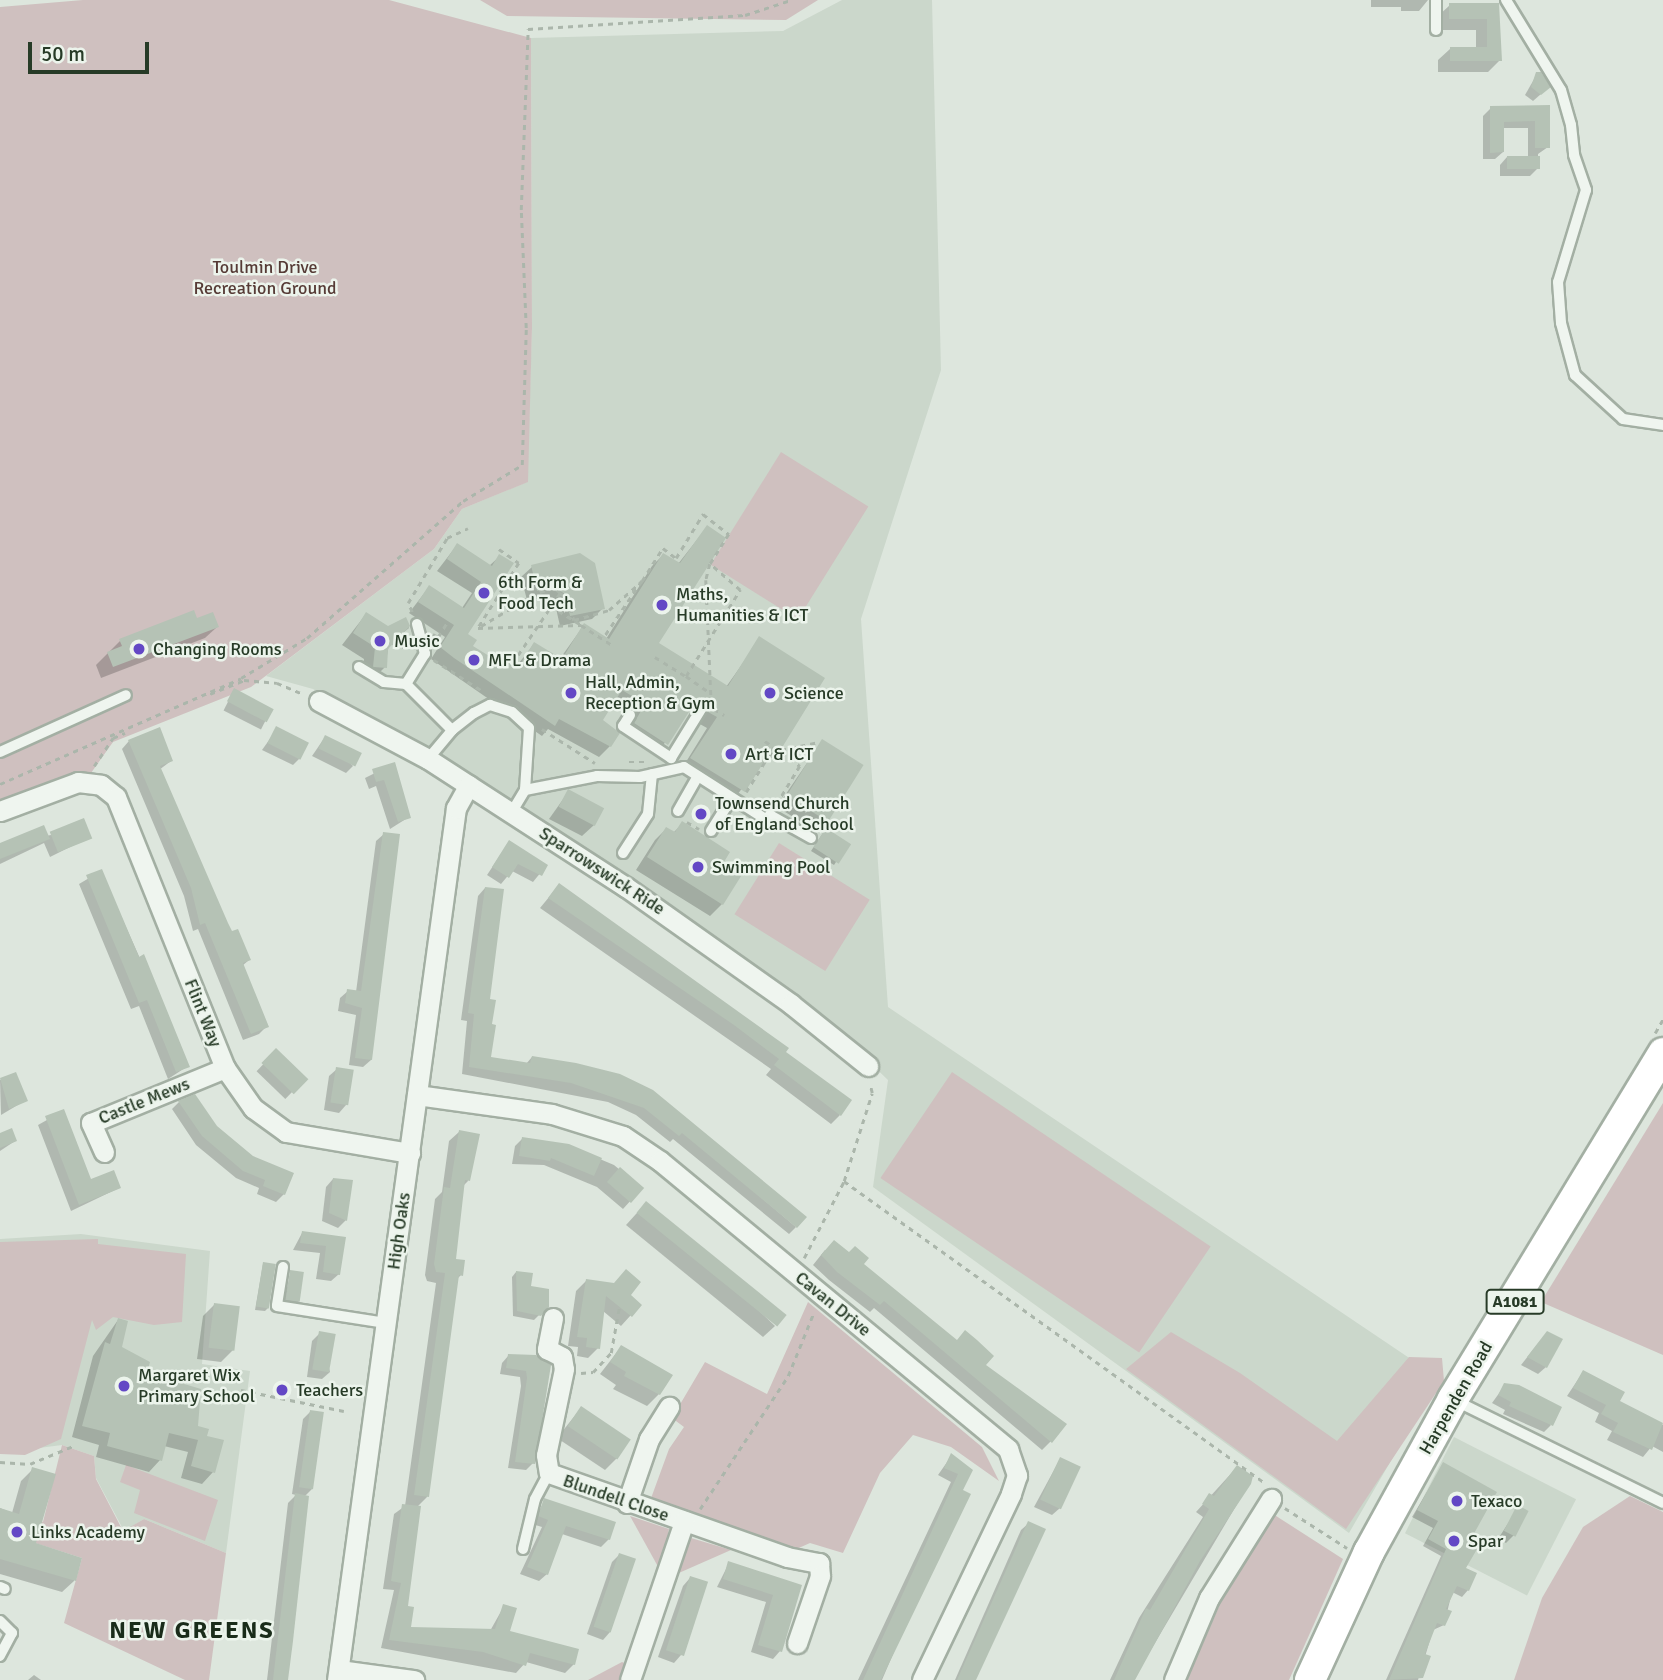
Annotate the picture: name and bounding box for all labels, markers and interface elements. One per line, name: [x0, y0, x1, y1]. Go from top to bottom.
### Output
scale bar: [32, 28, 152, 72]
text: 50 m: [41, 41, 85, 67]
park label: Toulmin Drive Recreation Ground: [193, 257, 337, 300]
place label: 6th Form & Food Tech: [498, 572, 582, 614]
place label: Maths, Humanities & ICT: [676, 584, 808, 626]
marker: 6th Form & Food Tech: [476, 585, 492, 601]
marker: Maths, Humanities & ICT: [654, 597, 670, 613]
place label: Music: [394, 630, 440, 652]
marker: Music: [372, 633, 388, 649]
place label: Changing Rooms: [153, 638, 282, 660]
marker: Changing Rooms: [131, 641, 147, 657]
place label: MFL & Drama: [488, 649, 591, 671]
marker: MFL & Drama: [466, 652, 482, 668]
place label: Hall, Admin, Reception & Gym: [585, 672, 715, 714]
place label: Science: [784, 682, 844, 704]
marker: Hall, Admin, Reception & Gym: [563, 685, 579, 701]
marker: Science: [762, 685, 778, 701]
place label: Art & ICT: [745, 743, 813, 765]
marker: Art & ICT: [723, 746, 739, 762]
place label: Townsend Church of England School: [715, 793, 854, 836]
marker: Townsend Church of England School: [693, 806, 709, 822]
street label: Sparrowswick Ride: [535, 822, 669, 920]
place label: Swimming Pool: [712, 856, 830, 878]
marker: Swimming Pool: [690, 859, 706, 875]
street label: Flint Way: [180, 976, 226, 1050]
street label: Castle Mews: [95, 1073, 193, 1129]
street label: High Oaks: [383, 1191, 415, 1271]
street label: Cavan Drive: [791, 1267, 875, 1341]
road number: A1081: [1485, 1290, 1545, 1314]
street label: Harpenden Road: [1415, 1338, 1497, 1458]
place label: Margaret Wix Primary School: [138, 1365, 255, 1408]
marker: Margaret Wix Primary School: [116, 1378, 132, 1394]
place label: Teachers: [296, 1379, 363, 1401]
marker: Teachers: [274, 1382, 290, 1398]
street label: Blundell Close: [560, 1470, 672, 1526]
place label: Texaco: [1471, 1490, 1522, 1512]
marker: Texaco: [1449, 1493, 1465, 1509]
place label: Links Academy: [31, 1521, 145, 1543]
marker: Links Academy: [9, 1524, 25, 1540]
place label: Spar: [1468, 1530, 1503, 1552]
marker: Spar: [1446, 1533, 1462, 1549]
district label: NEW GREENS: [111, 1617, 273, 1645]

